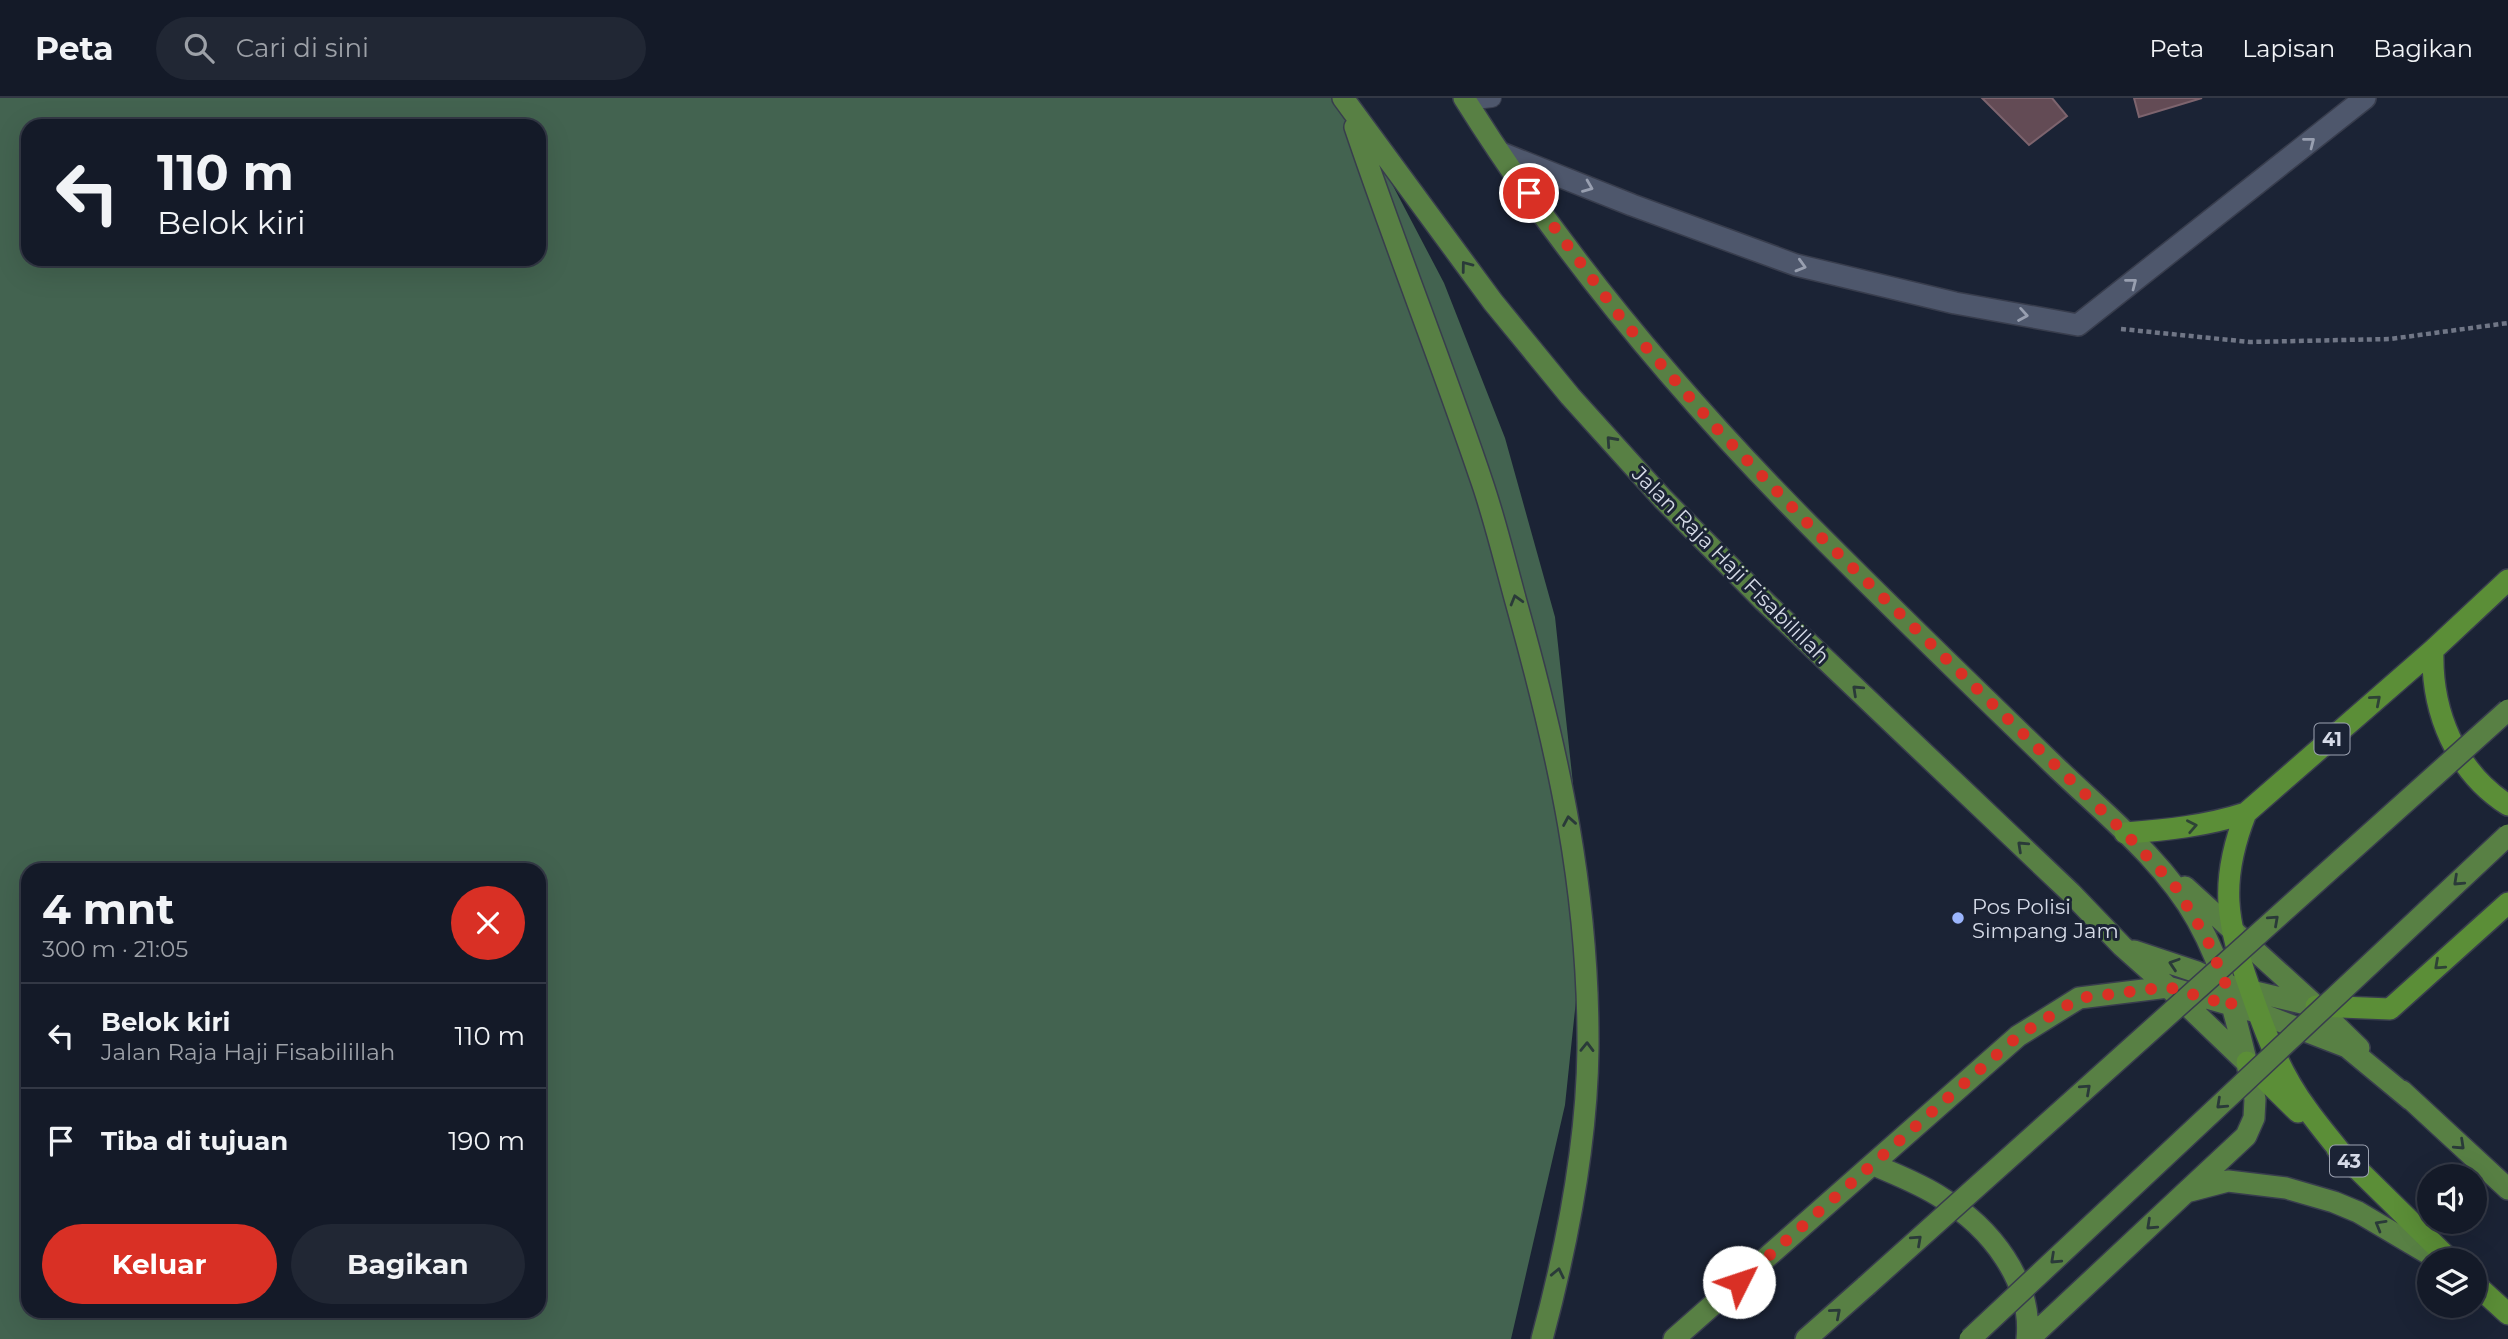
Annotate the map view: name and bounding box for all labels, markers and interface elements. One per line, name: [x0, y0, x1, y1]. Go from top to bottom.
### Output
search box: [156, 17, 646, 80]
text: Peta: [35, 28, 114, 68]
icon: search: [180, 29, 218, 67]
text: Cari di sini: [236, 32, 369, 64]
text: Peta: [2149, 34, 2204, 63]
text: Lapisan: [2242, 34, 2335, 63]
text: Bagikan: [2373, 34, 2473, 63]
one-way arrow: [2302, 137, 2315, 150]
text: 110 m: [157, 143, 294, 202]
icon: left: [42, 147, 133, 238]
pin: [1499, 163, 1559, 223]
icon: arrive: [1510, 174, 1548, 212]
one-way arrow: [1581, 179, 1593, 193]
text: Belok kiri: [157, 203, 306, 242]
one-way arrow: [1795, 258, 1807, 273]
one-way arrow: [1462, 261, 1475, 274]
one-way arrow: [2124, 278, 2136, 291]
one-way arrow: [2017, 307, 2029, 322]
one-way arrow: [1606, 436, 1619, 449]
street label: Jalan Raja Haji Fisabilillah: [1626, 460, 1835, 669]
one-way arrow: [1509, 594, 1524, 606]
one-way arrow: [1852, 685, 1865, 698]
one-way arrow: [2368, 696, 2381, 708]
road number: 41: [2314, 724, 2350, 754]
one-way arrow: [1563, 815, 1578, 827]
one-way arrow: [2186, 820, 2198, 835]
one-way arrow: [2017, 842, 2030, 855]
one-way arrow: [2453, 873, 2466, 886]
text: 4 mnt: [42, 883, 174, 935]
button: close: [451, 886, 525, 960]
place label: Pos Polisi Simpang Jam: [1972, 894, 2119, 943]
marker: Pos Polisi Simpang Jam: [1950, 910, 1966, 926]
one-way arrow: [2266, 916, 2279, 928]
text: 300 m · 21:05: [42, 935, 188, 963]
one-way arrow: [2434, 957, 2447, 969]
one-way arrow: [2169, 958, 2181, 973]
text: Belok kiri: [101, 1006, 230, 1038]
icon: left: [42, 1017, 80, 1055]
text: 110 m: [455, 1020, 525, 1052]
text: Jalan Raja Haji Fisabilillah: [101, 1038, 395, 1066]
one-way arrow: [1579, 1042, 1595, 1052]
one-way arrow: [2078, 1084, 2091, 1097]
one-way arrow: [2216, 1095, 2229, 1108]
icon: arrive: [42, 1122, 80, 1160]
text: Tiba di tujuan: [101, 1125, 288, 1157]
text: 190 m: [448, 1125, 525, 1157]
one-way arrow: [2452, 1136, 2465, 1149]
road number: 43: [2330, 1146, 2368, 1176]
map controls: [2417, 1164, 2487, 1318]
button: sound: [2417, 1164, 2487, 1234]
one-way arrow: [2146, 1216, 2159, 1229]
one-way arrow: [2375, 1221, 2388, 1234]
button: Keluar: [42, 1224, 277, 1304]
button: Bagikan: [291, 1224, 525, 1304]
one-way arrow: [1909, 1236, 1922, 1249]
position arrow: [1702, 1245, 1776, 1319]
button: layers: [2417, 1248, 2487, 1318]
one-way arrow: [2050, 1251, 2063, 1264]
one-way arrow: [1550, 1267, 1564, 1279]
one-way arrow: [1828, 1308, 1841, 1321]

